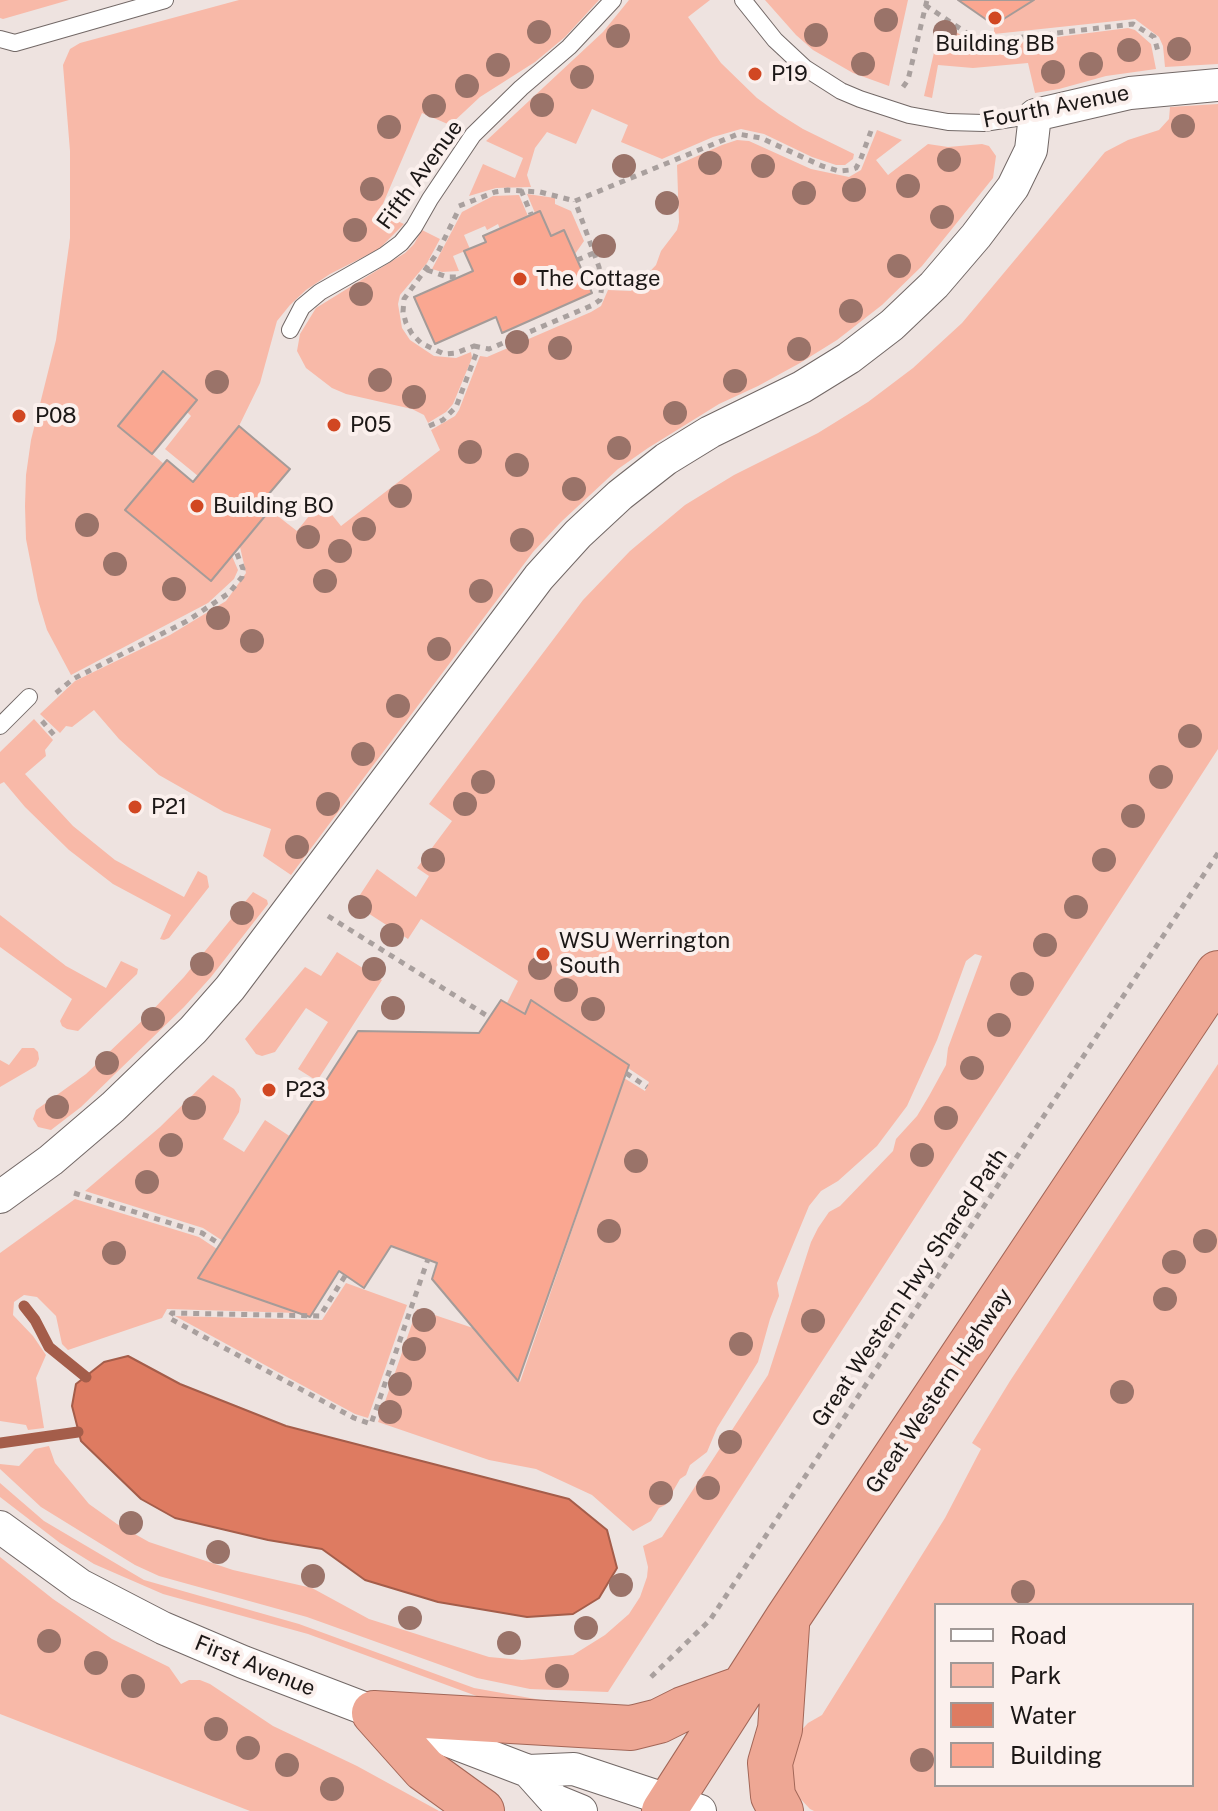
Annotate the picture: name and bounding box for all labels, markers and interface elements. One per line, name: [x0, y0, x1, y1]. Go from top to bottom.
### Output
marker: Building BB: [986, 9, 1004, 27]
place label: Building BB: [935, 31, 1055, 57]
place label: P19: [771, 61, 808, 87]
marker: P19: [746, 65, 764, 83]
street label: Fourth Avenue: [981, 80, 1131, 134]
street label: Fifth Avenue: [372, 115, 468, 235]
place label: The Cottage: [536, 266, 661, 292]
marker: The Cottage: [511, 270, 529, 288]
place label: P08: [35, 403, 77, 429]
marker: P08: [10, 407, 28, 425]
place label: P05: [350, 412, 392, 438]
marker: P05: [325, 416, 343, 434]
place label: Building BO: [213, 493, 334, 519]
marker: Building BO: [188, 497, 206, 515]
place label: P21: [151, 794, 187, 820]
marker: P21: [126, 798, 144, 816]
place label: WSU Werrington South: [559, 928, 730, 980]
marker: WSU Werrington South: [534, 945, 552, 963]
place label: P23: [285, 1077, 326, 1103]
marker: P23: [260, 1081, 278, 1099]
street label: Great Western Hwy Shared Path: [807, 1144, 1013, 1432]
street label: Great Western Highway: [860, 1283, 1018, 1499]
legend: [934, 1603, 1194, 1787]
text: Road: [1010, 1621, 1067, 1649]
street label: First Avenue: [191, 1630, 319, 1702]
text: Park: [1010, 1661, 1061, 1689]
text: Water: [1010, 1701, 1077, 1729]
text: Building: [1010, 1741, 1102, 1769]

